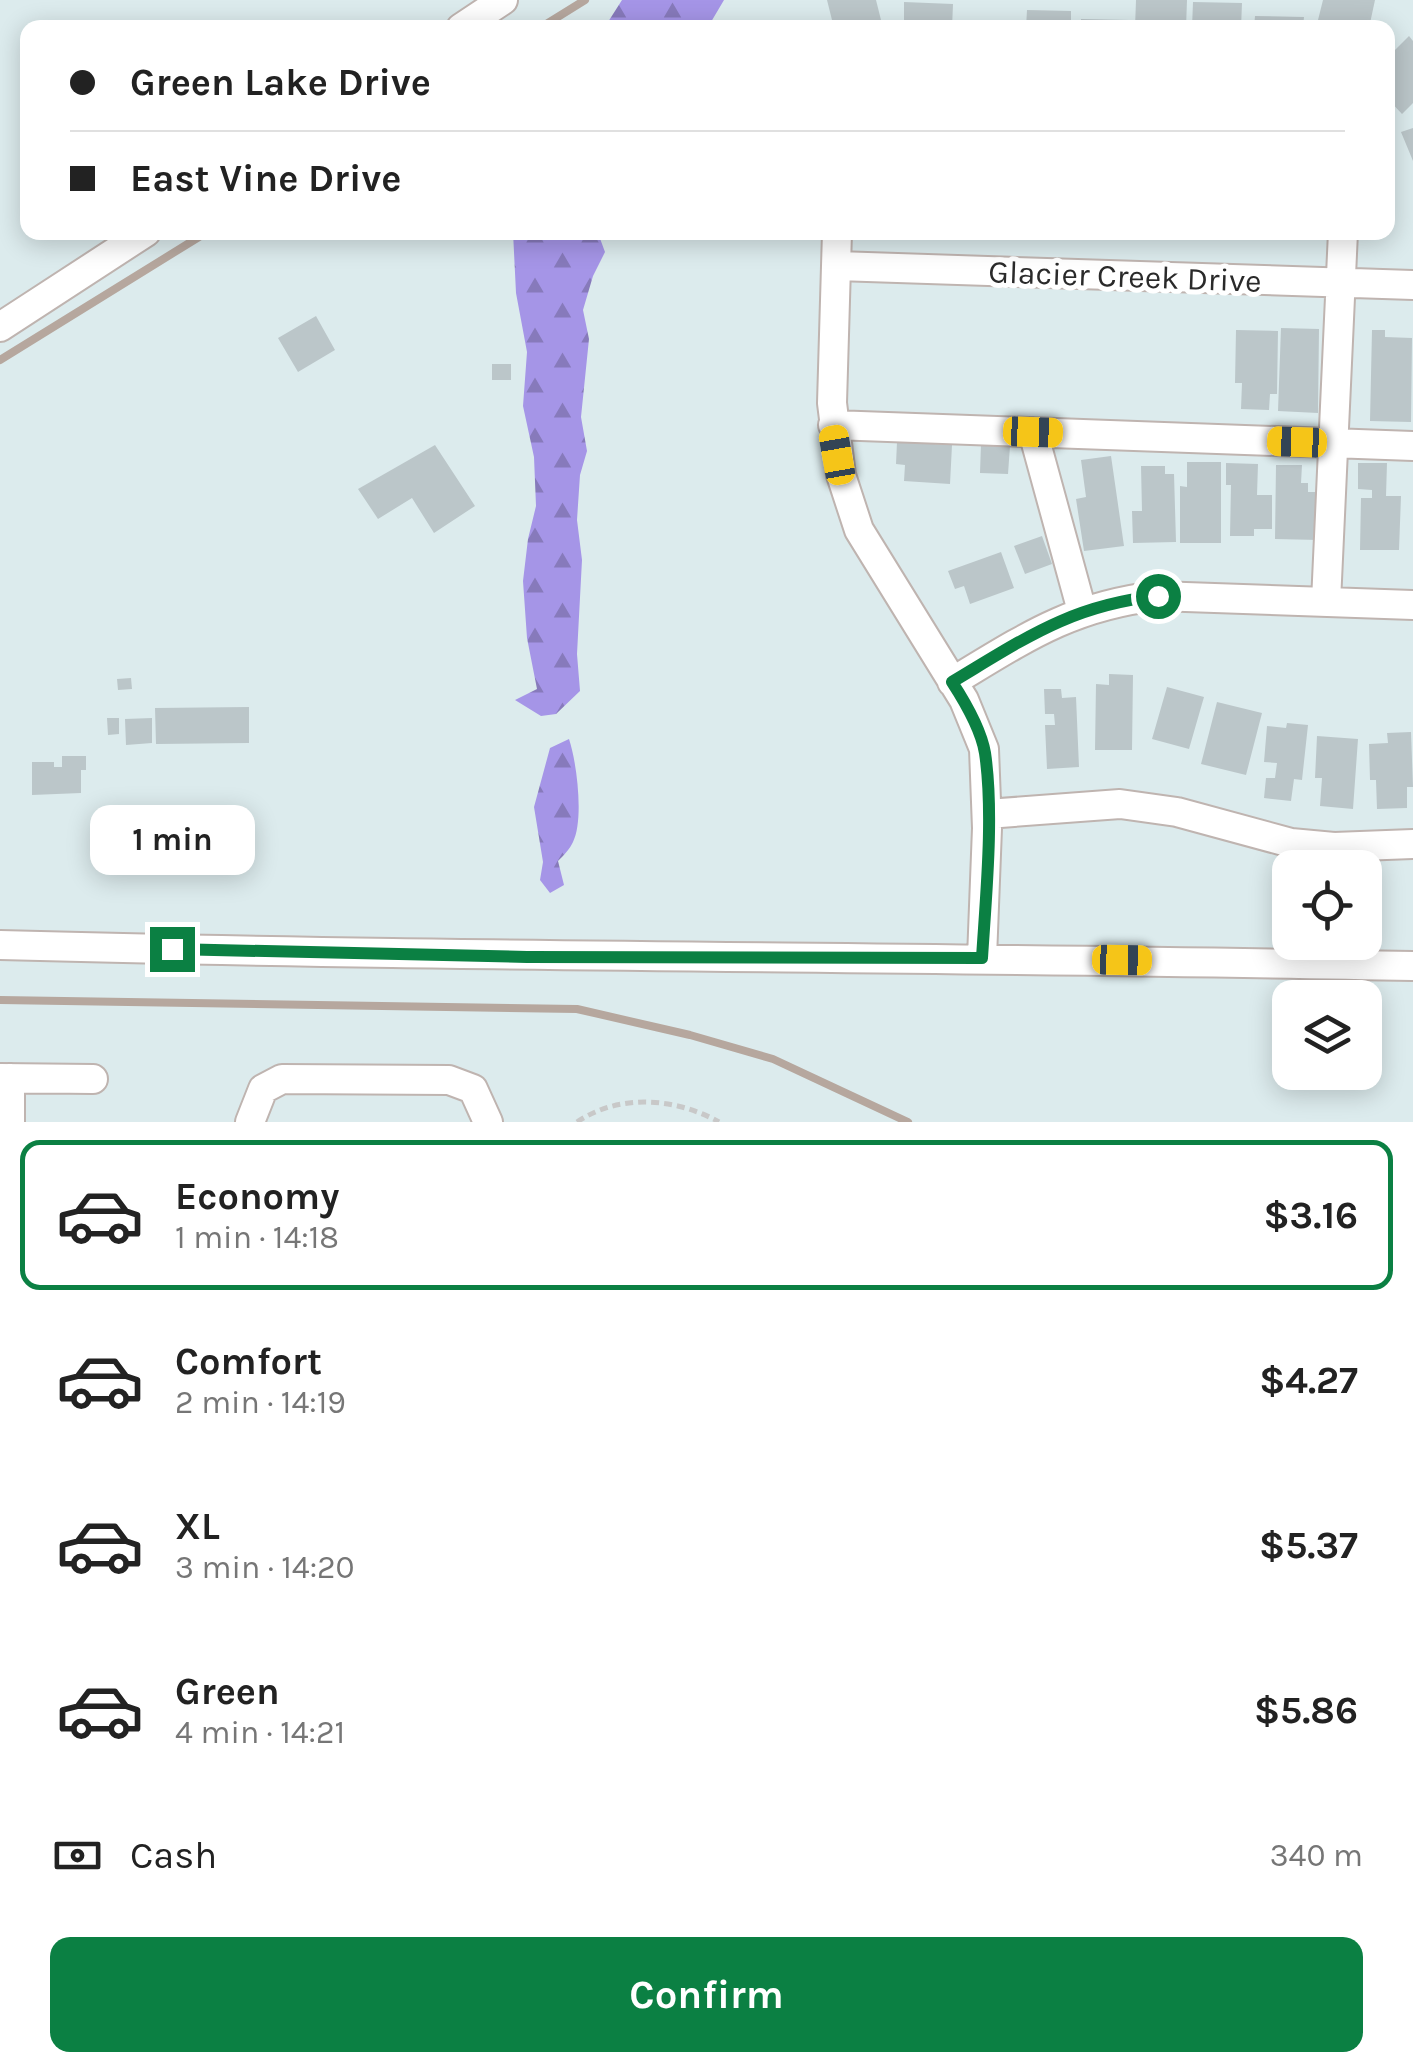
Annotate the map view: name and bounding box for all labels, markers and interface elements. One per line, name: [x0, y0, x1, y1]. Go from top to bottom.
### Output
text: Green Lake Drive: [130, 60, 431, 105]
text: East Vine Drive: [130, 156, 401, 201]
street label: Glacier Creek Drive: [988, 253, 1262, 300]
car: [1002, 416, 1064, 448]
car: [817, 423, 857, 487]
car: [1266, 426, 1328, 458]
route start: [1136, 574, 1181, 619]
callout: 1 min: [90, 804, 254, 874]
text: 1 min: [132, 821, 213, 858]
map controls: [1272, 850, 1382, 1090]
button: locate: [1272, 850, 1382, 960]
route end: [150, 927, 195, 972]
car: [1092, 944, 1152, 976]
button: layers: [1272, 980, 1382, 1090]
icon: car: [55, 1170, 145, 1260]
text: Economy: [175, 1174, 339, 1219]
text: $3.16: [1263, 1193, 1358, 1238]
text: 1 min · 14:18: [175, 1219, 339, 1256]
icon: car: [55, 1335, 145, 1425]
text: Comfort: [175, 1339, 322, 1384]
text: $4.27: [1259, 1358, 1358, 1403]
text: 2 min · 14:19: [175, 1384, 346, 1421]
icon: car: [55, 1500, 145, 1590]
text: XL: [175, 1504, 220, 1549]
text: $5.37: [1259, 1523, 1358, 1568]
text: 3 min · 14:20: [175, 1549, 355, 1586]
icon: car: [55, 1665, 145, 1755]
text: Green: [175, 1669, 280, 1714]
text: $5.86: [1254, 1688, 1358, 1733]
text: 4 min · 14:21: [175, 1714, 345, 1751]
icon: cash: [50, 1828, 105, 1883]
text: Cash: [130, 1833, 217, 1878]
text: 340 m: [1270, 1837, 1363, 1874]
button: Confirm: [50, 1937, 1363, 2052]

